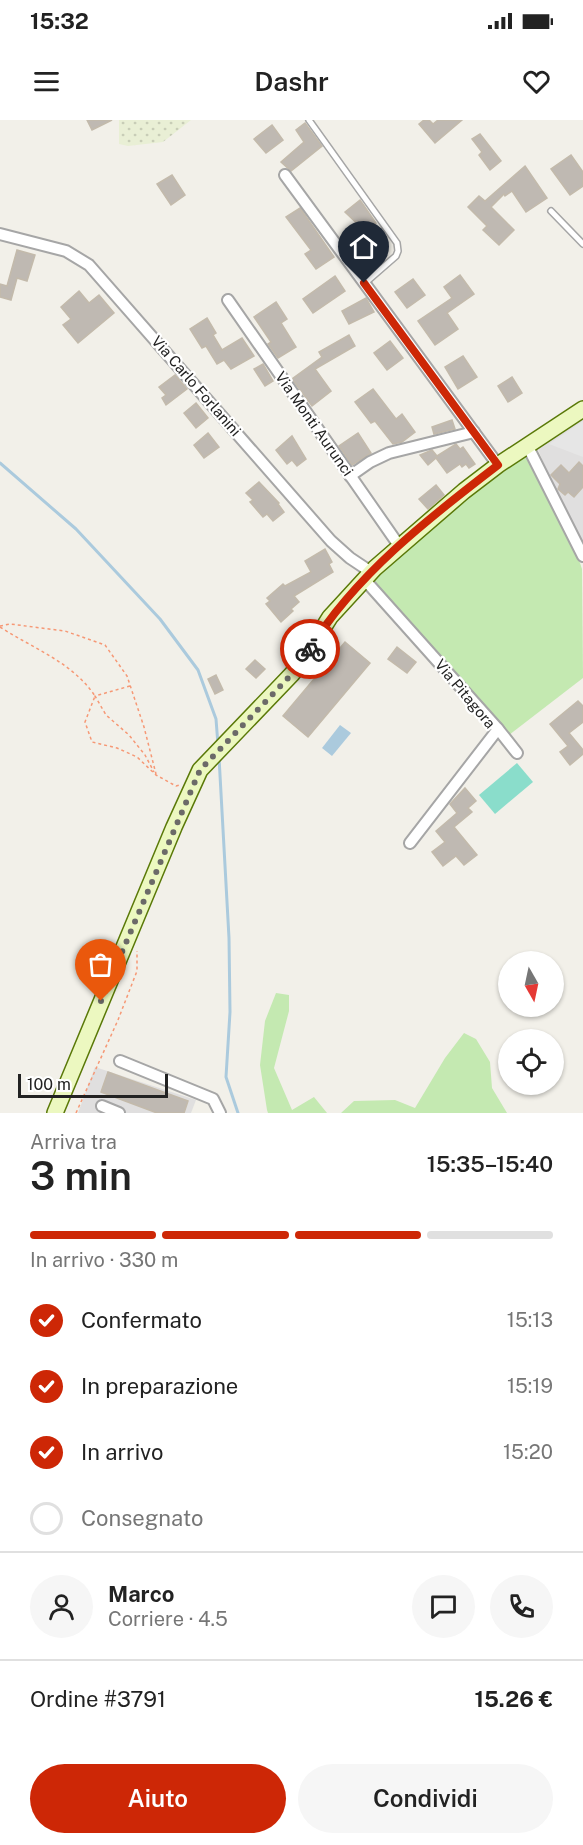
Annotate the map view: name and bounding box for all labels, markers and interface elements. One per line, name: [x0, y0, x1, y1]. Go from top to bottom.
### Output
text: 15:32: [30, 8, 89, 34]
icon: menu: [30, 65, 63, 98]
text: Dashr: [254, 65, 329, 97]
icon: heart: [520, 65, 553, 98]
pin: [338, 221, 389, 283]
icon: home: [347, 230, 380, 263]
street label: Via Carlo Forlanini: [148, 332, 244, 439]
street label: Via Monti Aurunci: [272, 368, 357, 479]
courier: [280, 619, 340, 679]
icon: bike: [294, 633, 327, 666]
street label: Via Pitagora: [432, 656, 499, 732]
pin: [75, 939, 126, 1001]
icon: bag: [84, 948, 117, 981]
north arrow: [498, 951, 564, 1017]
map controls: [498, 951, 564, 1095]
button: locate: [498, 1029, 564, 1095]
scale bar: [18, 1071, 168, 1098]
text: 100 m: [27, 1075, 71, 1094]
text: Arriva tra: [30, 1130, 117, 1154]
text: 15:35–15:40: [427, 1151, 553, 1177]
text: 3 min: [30, 1153, 132, 1199]
text: In arrivo · 330 m: [30, 1248, 178, 1272]
icon: check: [30, 1304, 63, 1337]
text: Confermato: [81, 1307, 202, 1333]
text: 15:13: [507, 1308, 553, 1332]
icon: check: [30, 1370, 63, 1403]
text: In preparazione: [81, 1373, 238, 1399]
text: 15:19: [507, 1374, 553, 1398]
icon: check: [30, 1436, 63, 1469]
text: In arrivo: [81, 1439, 163, 1465]
text: 15:20: [503, 1440, 553, 1464]
text: Consegnato: [81, 1505, 203, 1531]
button: person: [30, 1575, 93, 1638]
button: chat: [412, 1575, 475, 1638]
button: phone: [490, 1575, 553, 1638]
text: Marco: [108, 1581, 174, 1607]
text: Corriere · 4.5: [108, 1607, 228, 1631]
text: Ordine #3791: [30, 1686, 166, 1712]
text: 15.26 €: [475, 1686, 553, 1712]
button: Aiuto: [30, 1764, 286, 1833]
button: Condividi: [298, 1764, 553, 1833]

